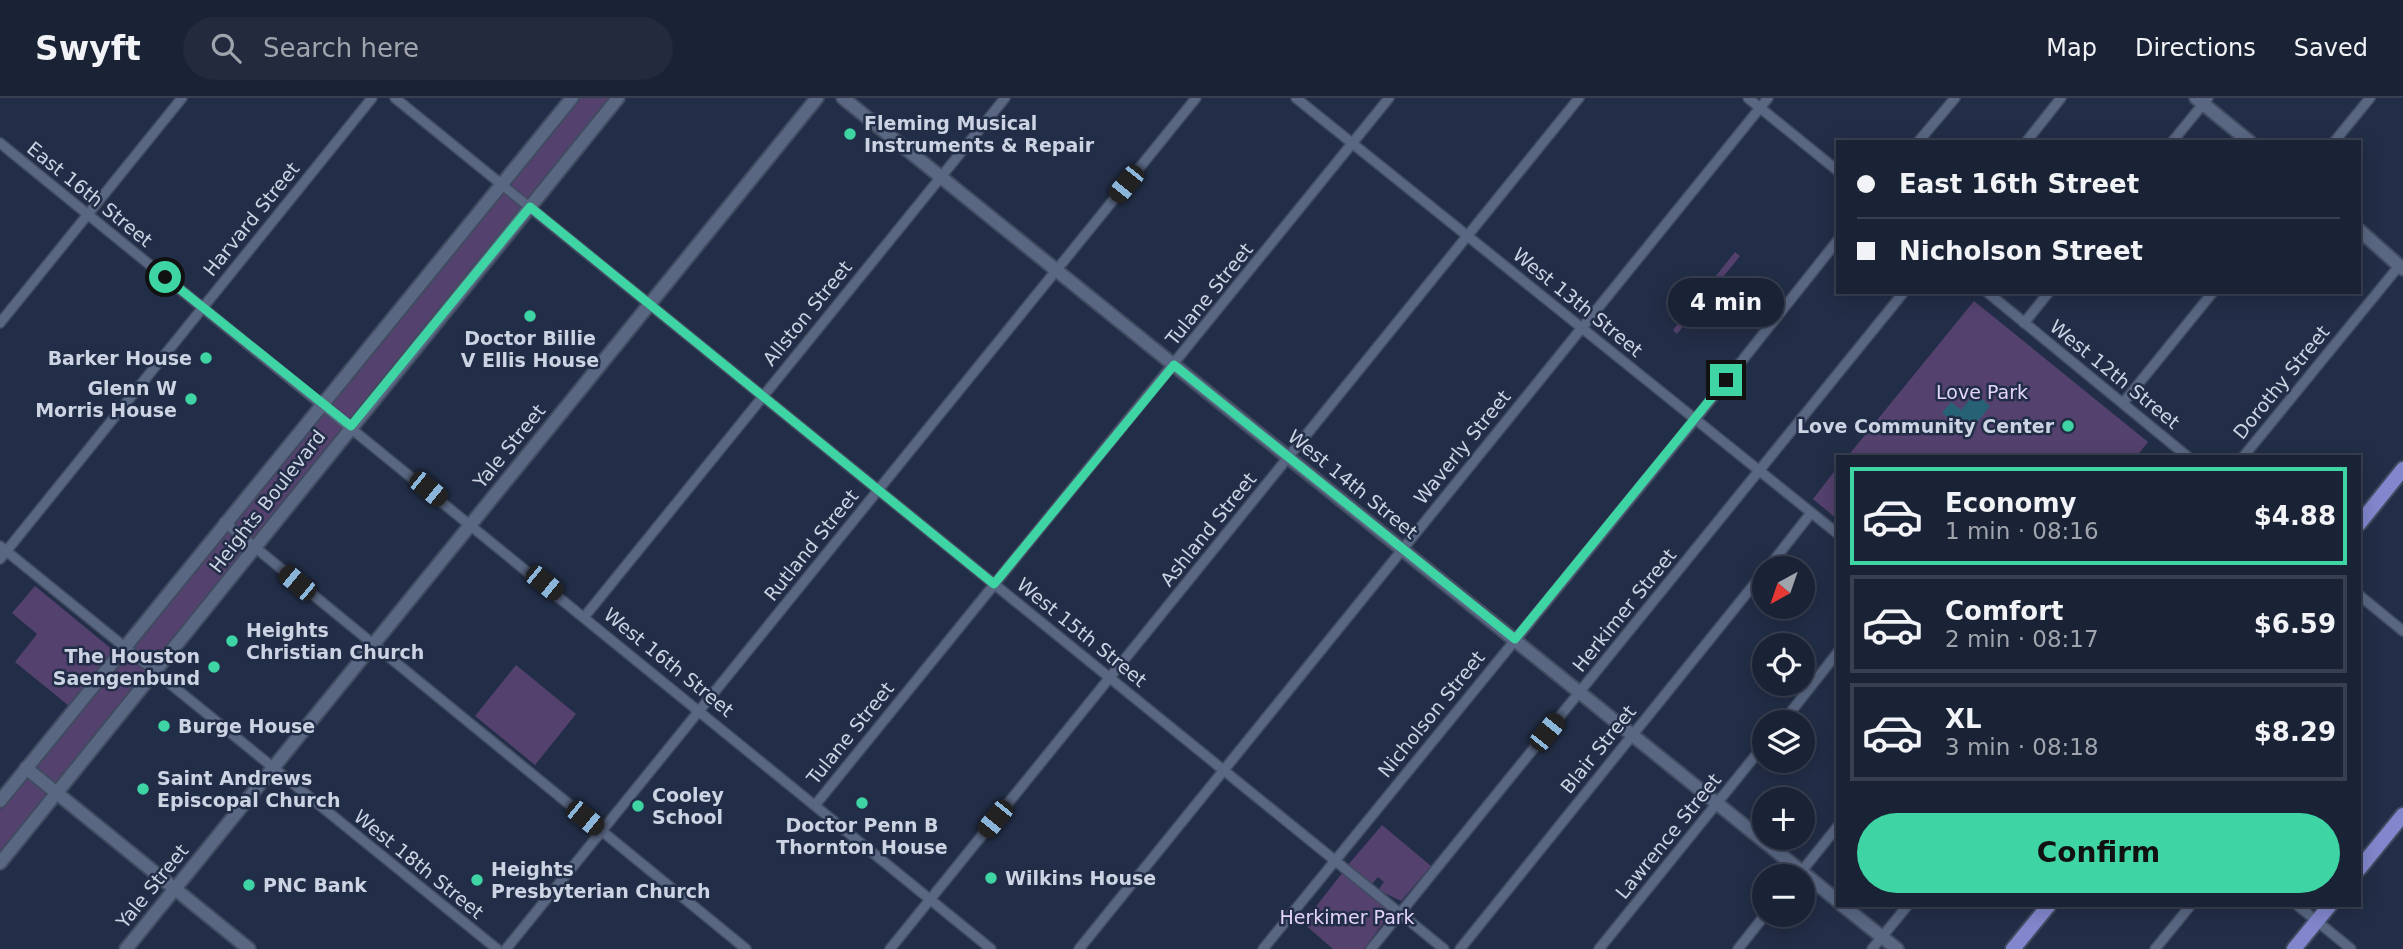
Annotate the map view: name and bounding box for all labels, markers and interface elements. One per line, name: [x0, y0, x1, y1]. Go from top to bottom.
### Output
search box: [183, 17, 673, 80]
text: Swyft: [35, 29, 141, 68]
icon: search: [207, 29, 245, 67]
text: Search here: [263, 33, 419, 63]
text: Map: [2046, 34, 2097, 62]
text: Directions: [2135, 34, 2256, 62]
text: Saved: [2294, 34, 2368, 62]
place label: Fleming Musical Instruments & Repair: [864, 112, 1095, 156]
marker: Fleming Musical Instruments & Repair: [842, 126, 858, 142]
street label: East 16th Street: [23, 137, 157, 251]
street label: Harvard Street: [198, 158, 304, 280]
car: [1105, 161, 1148, 207]
text: East 16th Street: [1899, 169, 2139, 199]
text: Nicholson Street: [1899, 236, 2143, 266]
street label: Tulane Street: [1160, 238, 1257, 350]
street label: West 13th Street: [1509, 243, 1647, 361]
street label: Allston Street: [758, 256, 856, 370]
route start: [149, 261, 181, 293]
callout: 4 min: [1668, 278, 1784, 328]
text: 4 min: [1690, 289, 1762, 315]
marker: Doctor Billie V Ellis House: [522, 308, 538, 324]
street label: West 12th Street: [2046, 315, 2184, 433]
street label: Dorothy Street: [2228, 321, 2334, 443]
place label: Doctor Billie V Ellis House: [461, 327, 599, 371]
place label: Barker House: [48, 347, 192, 369]
marker: Barker House: [198, 350, 214, 366]
route end: [1710, 364, 1742, 396]
place label: Glenn W Morris House: [35, 377, 177, 421]
park label: Love Park: [1936, 381, 2028, 403]
street label: Waverly Street: [1409, 386, 1515, 508]
marker: Glenn W Morris House: [183, 391, 199, 407]
street label: Yale Street: [468, 400, 549, 493]
place label: Love Community Center: [1797, 415, 2055, 437]
marker: Love Community Center: [2060, 418, 2076, 434]
street label: Heights Boulevard: [205, 425, 329, 577]
street label: West 14th Street: [1284, 425, 1422, 543]
car: [406, 468, 451, 510]
street label: Ashland Street: [1155, 468, 1261, 590]
street label: Rutland Street: [759, 485, 863, 605]
icon: car: [1861, 485, 1924, 548]
text: Economy: [1945, 488, 2076, 518]
text: $4.88: [2254, 501, 2336, 531]
text: 1 min · 08:16: [1945, 518, 2099, 544]
street label: Herkimer Street: [1568, 544, 1680, 676]
north arrow: [1752, 556, 1815, 620]
map controls: [1752, 556, 1815, 927]
car: [275, 561, 320, 605]
car: [522, 562, 567, 604]
street label: West 15th Street: [1013, 573, 1151, 691]
icon: car: [1861, 593, 1924, 656]
text: Comfort: [1945, 596, 2063, 626]
street label: West 16th Street: [600, 603, 738, 721]
text: $6.59: [2254, 609, 2336, 639]
place label: Heights Christian Church: [246, 619, 424, 663]
text: 2 min · 08:17: [1945, 626, 2099, 652]
marker: Heights Christian Church: [224, 633, 240, 649]
button: locate: [1752, 633, 1815, 696]
place label: The Houston Saengenbund: [53, 645, 200, 689]
street label: Nicholson Street: [1373, 646, 1489, 782]
marker: The Houston Saengenbund: [206, 659, 222, 675]
street label: Tulane Street: [801, 677, 898, 789]
street label: Blair Street: [1556, 701, 1640, 797]
icon: car: [1861, 701, 1924, 764]
text: XL: [1945, 704, 1982, 734]
car: [1526, 709, 1569, 755]
button: layers: [1752, 710, 1815, 773]
place label: Burge House: [178, 715, 315, 737]
text: $8.29: [2254, 717, 2336, 747]
marker: Burge House: [156, 718, 172, 734]
text: 3 min · 08:18: [1945, 734, 2099, 760]
place label: Saint Andrews Episcopal Church: [157, 767, 340, 811]
street label: Lawrence Street: [1611, 769, 1725, 903]
marker: Saint Andrews Episcopal Church: [135, 781, 151, 797]
place label: Cooley School: [652, 784, 724, 828]
button: +: [1752, 787, 1815, 850]
marker: Doctor Penn B Thornton House: [854, 795, 870, 811]
car: [974, 796, 1017, 842]
car: [563, 797, 608, 839]
marker: Cooley School: [630, 798, 646, 814]
street label: West 18th Street: [350, 805, 488, 923]
button: Confirm: [1857, 813, 2340, 893]
place label: Doctor Penn B Thornton House: [776, 814, 948, 858]
street label: Yale Street: [111, 840, 192, 933]
place label: Heights Presbyterian Church: [491, 858, 710, 902]
button: −: [1752, 864, 1815, 927]
place label: Wilkins House: [1005, 867, 1156, 889]
marker: Wilkins House: [983, 870, 999, 886]
marker: Heights Presbyterian Church: [469, 872, 485, 888]
place label: PNC Bank: [263, 874, 367, 896]
marker: PNC Bank: [241, 877, 257, 893]
park label: Herkimer Park: [1279, 906, 1415, 928]

